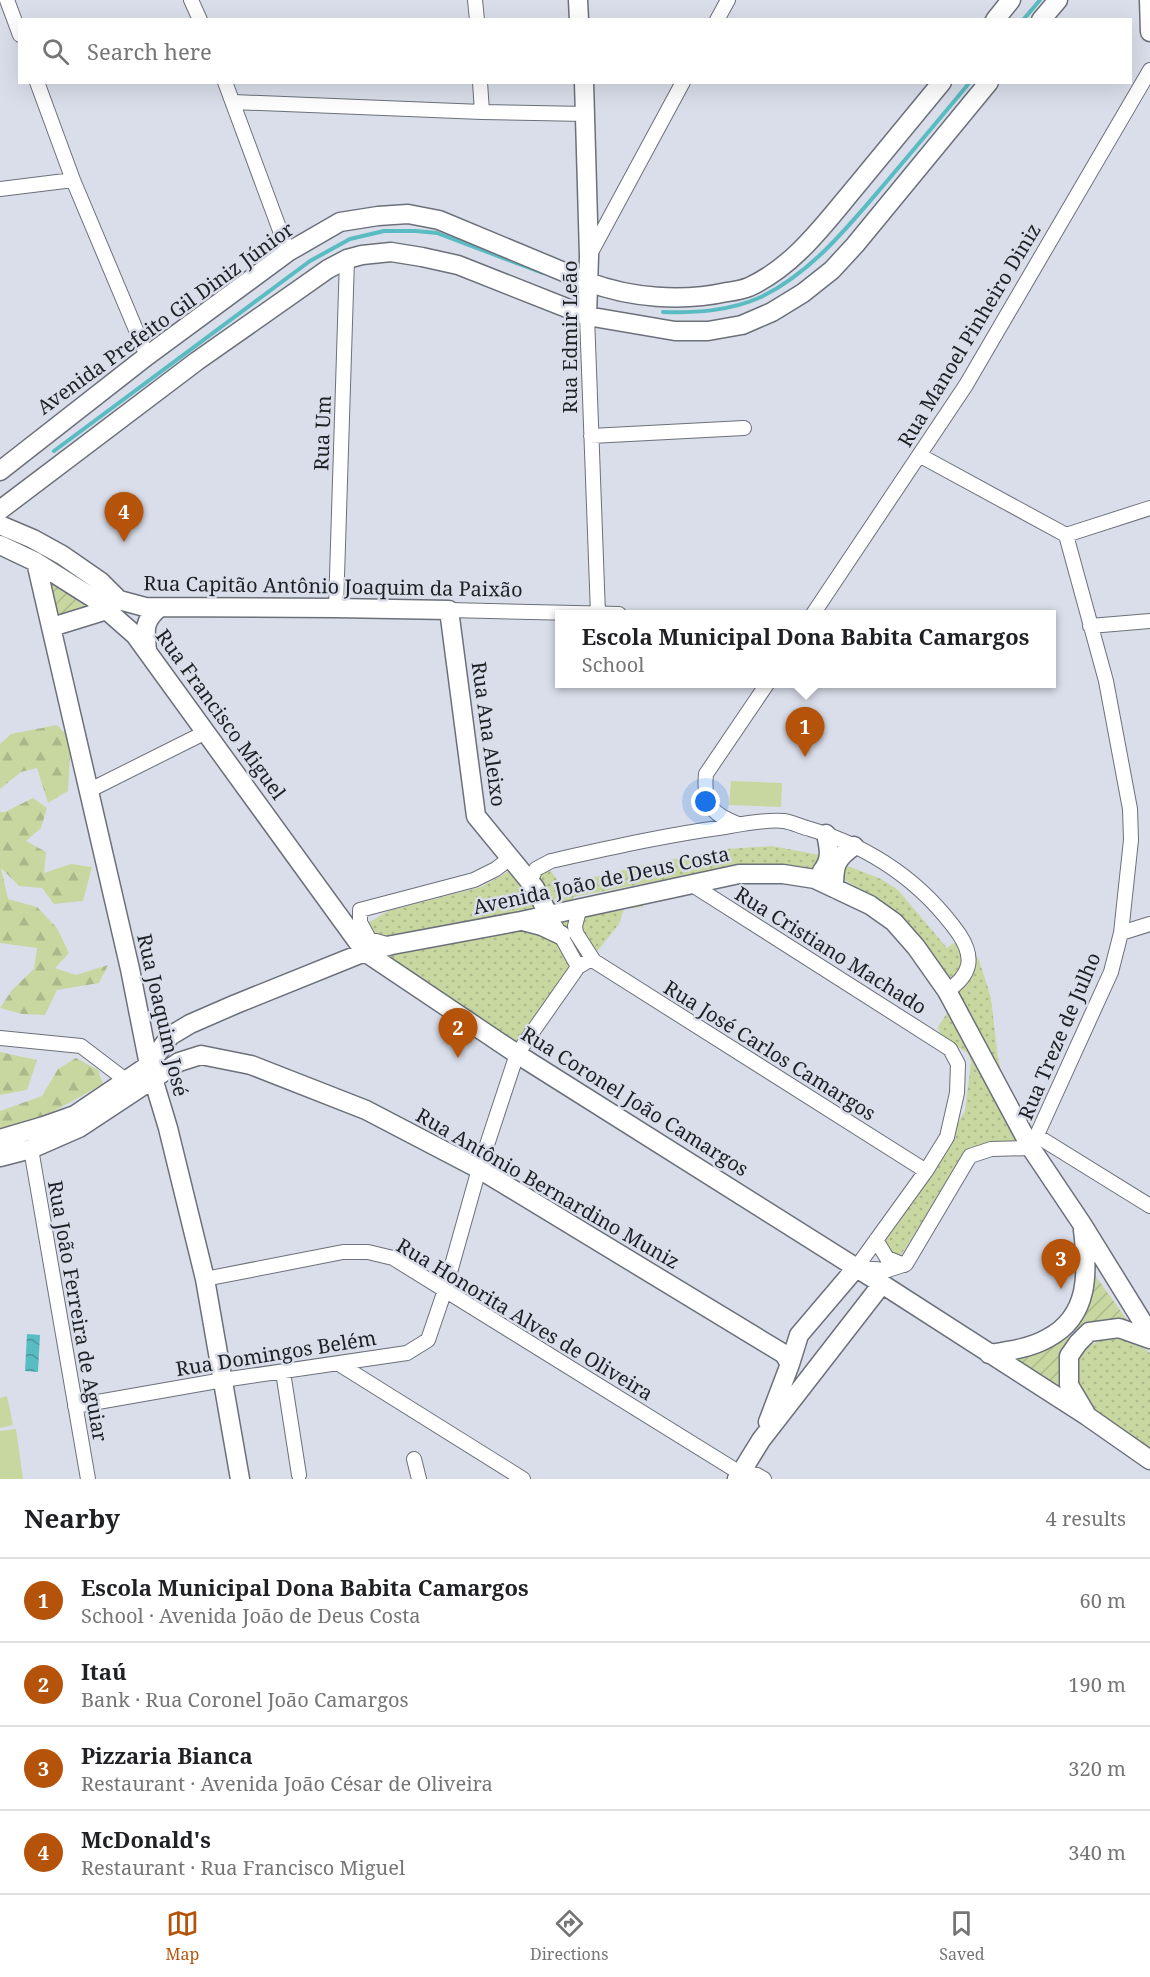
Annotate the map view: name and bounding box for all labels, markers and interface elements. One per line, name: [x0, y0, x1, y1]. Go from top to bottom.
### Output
search box: [18, 18, 1132, 84]
icon: search: [39, 35, 72, 68]
text: Search here: [87, 36, 212, 66]
street label: Avenida Prefeito Gil Diniz Júnior: [31, 215, 299, 420]
street label: Rua Manoel Pinheiro Diniz: [891, 218, 1047, 452]
street label: Rua Edmir Leão: [556, 261, 583, 413]
street label: Rua Um: [307, 395, 337, 471]
pin: 4: [104, 492, 144, 542]
street label: Rua Capitão Antônio Joaquim da Paixão: [143, 569, 523, 603]
popup: [555, 610, 1056, 688]
text: Escola Municipal Dona Babita Camargos: [582, 621, 1029, 651]
street label: Rua Francisco Miguel: [150, 623, 292, 805]
text: School: [582, 651, 644, 678]
street label: Rua Ana Aleixo: [465, 660, 513, 808]
pin: 1: [786, 708, 824, 757]
your location: [691, 787, 720, 816]
street label: Avenida João de Deus Costa: [470, 840, 732, 920]
street label: Rua Cristiano Machado: [730, 880, 932, 1020]
street label: Rua Joaquim José: [131, 931, 195, 1099]
street label: Rua Treze de Julho: [1012, 948, 1106, 1124]
street label: Rua José Carlos Camargos: [659, 974, 881, 1126]
pin: 2: [438, 1008, 478, 1058]
street label: Rua Coronel João Camargos: [516, 1020, 754, 1182]
street label: Rua Antônio Bernardino Muniz: [411, 1101, 685, 1275]
street label: Rua João Ferreira de Aguiar: [42, 1178, 114, 1444]
street label: Rua Honorita Alves de Oliveira: [392, 1232, 658, 1406]
pin: 3: [1042, 1240, 1080, 1289]
street label: Rua Domingos Belém: [174, 1324, 378, 1382]
text: Nearby: [24, 1500, 120, 1536]
text: 4 results: [1046, 1505, 1126, 1532]
text: Escola Municipal Dona Babita Camargos: [81, 1572, 528, 1602]
text: 1: [38, 1587, 49, 1614]
text: 60 m: [1080, 1587, 1126, 1614]
text: School · Avenida João de Deus Costa: [81, 1602, 420, 1629]
text: Itaú: [81, 1656, 127, 1686]
text: 2: [38, 1671, 49, 1698]
text: 190 m: [1068, 1671, 1126, 1698]
text: Bank · Rua Coronel João Camargos: [81, 1686, 409, 1713]
text: Pizzaria Bianca: [81, 1740, 253, 1770]
text: 3: [38, 1755, 49, 1782]
text: 320 m: [1068, 1755, 1126, 1782]
text: Restaurant · Avenida João César de Oliveira: [81, 1770, 493, 1797]
text: McDonald's: [81, 1824, 211, 1854]
text: 4: [38, 1839, 49, 1866]
text: 340 m: [1068, 1839, 1126, 1866]
text: Restaurant · Rua Francisco Miguel: [81, 1854, 405, 1881]
tab: Map: [165, 1907, 199, 1965]
tab: Directions: [530, 1907, 608, 1965]
tab: Saved: [939, 1907, 985, 1965]

